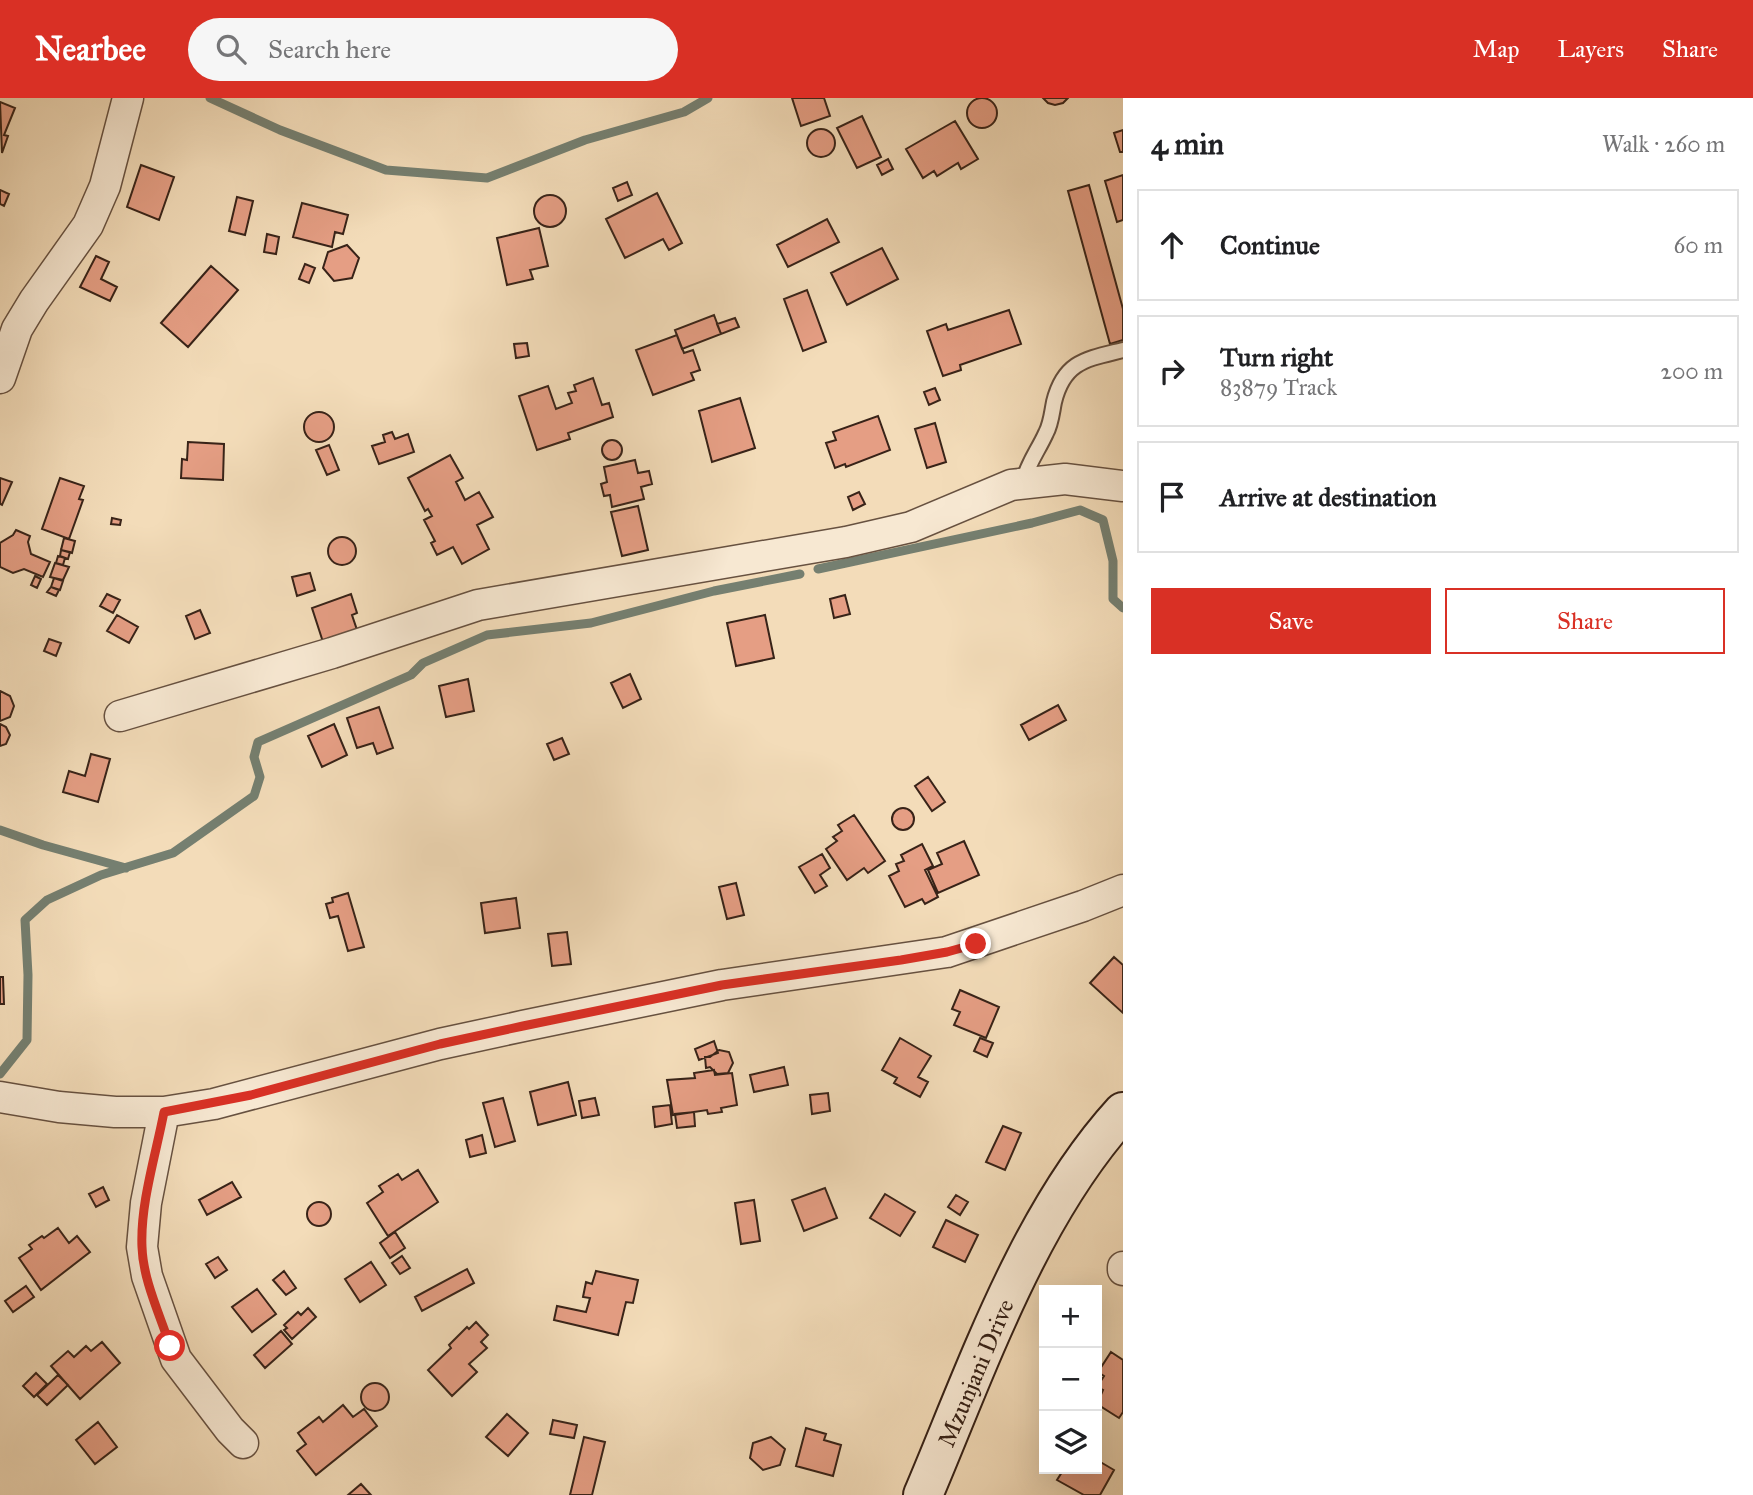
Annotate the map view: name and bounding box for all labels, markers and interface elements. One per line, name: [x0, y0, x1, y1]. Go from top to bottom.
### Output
search box: [188, 18, 678, 81]
text: Nearbee: [35, 29, 146, 69]
icon: search: [212, 30, 250, 68]
text: Search here: [268, 33, 391, 65]
text: Map: [1473, 34, 1520, 64]
text: Layers: [1558, 34, 1624, 64]
text: Share: [1662, 34, 1718, 64]
text: 4 min: [1151, 126, 1224, 162]
text: Walk · 260 m: [1602, 130, 1725, 158]
icon: ahead: [1153, 226, 1191, 264]
text: Continue: [1220, 229, 1320, 261]
text: 60 m: [1674, 231, 1723, 259]
text: Turn right: [1220, 341, 1333, 373]
icon: right: [1153, 352, 1191, 390]
text: 200 m: [1661, 357, 1723, 385]
text: 83879 Track: [1220, 373, 1337, 401]
icon: arrive: [1153, 478, 1191, 516]
text: Arrive at destination: [1220, 481, 1437, 513]
button: Save: [1151, 588, 1431, 654]
button: Share: [1445, 588, 1725, 654]
route end: [960, 928, 991, 959]
map controls: [1039, 1285, 1102, 1474]
button: +: [1039, 1285, 1102, 1348]
street label: Mzunjani Drive: [931, 1294, 1021, 1452]
route start: [154, 1330, 185, 1361]
button: −: [1039, 1348, 1102, 1411]
button: layers: [1039, 1411, 1102, 1474]

